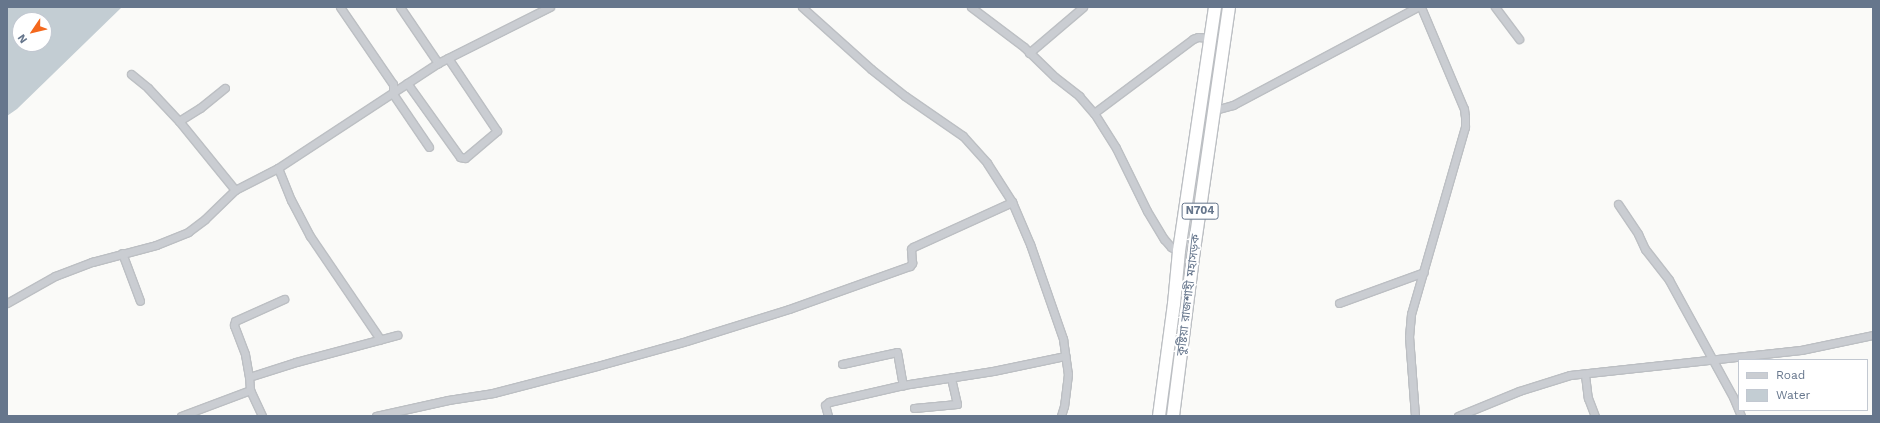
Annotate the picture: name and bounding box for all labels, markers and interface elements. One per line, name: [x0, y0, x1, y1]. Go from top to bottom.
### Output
north arrow: [12, 12, 52, 52]
text: N: [15, 32, 30, 46]
road number: N704: [1181, 202, 1219, 220]
street label: কুষ্টিয়া রাজশাহী মহাসড়ক: [1174, 233, 1204, 357]
legend: [1738, 359, 1868, 411]
text: Road: [1776, 368, 1805, 382]
text: Water: [1776, 388, 1810, 402]

